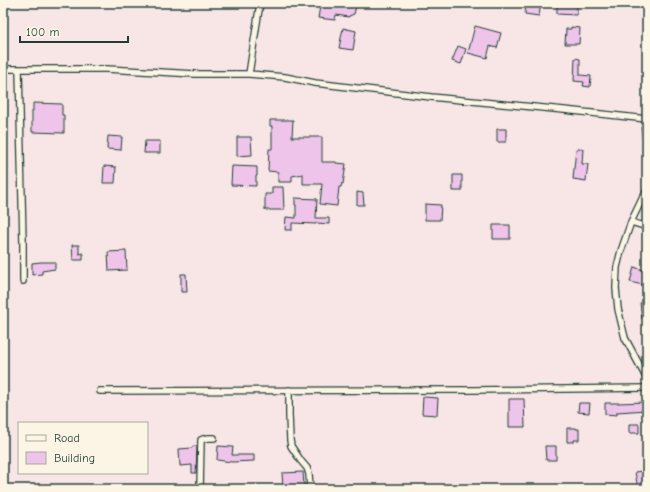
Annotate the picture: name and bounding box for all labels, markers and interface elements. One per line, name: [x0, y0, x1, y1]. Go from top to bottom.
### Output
scale bar: [20, 18, 128, 44]
text: 100 m: [26, 25, 59, 39]
legend: [18, 422, 148, 474]
text: Road: [54, 431, 80, 445]
text: Building: [54, 451, 95, 465]

